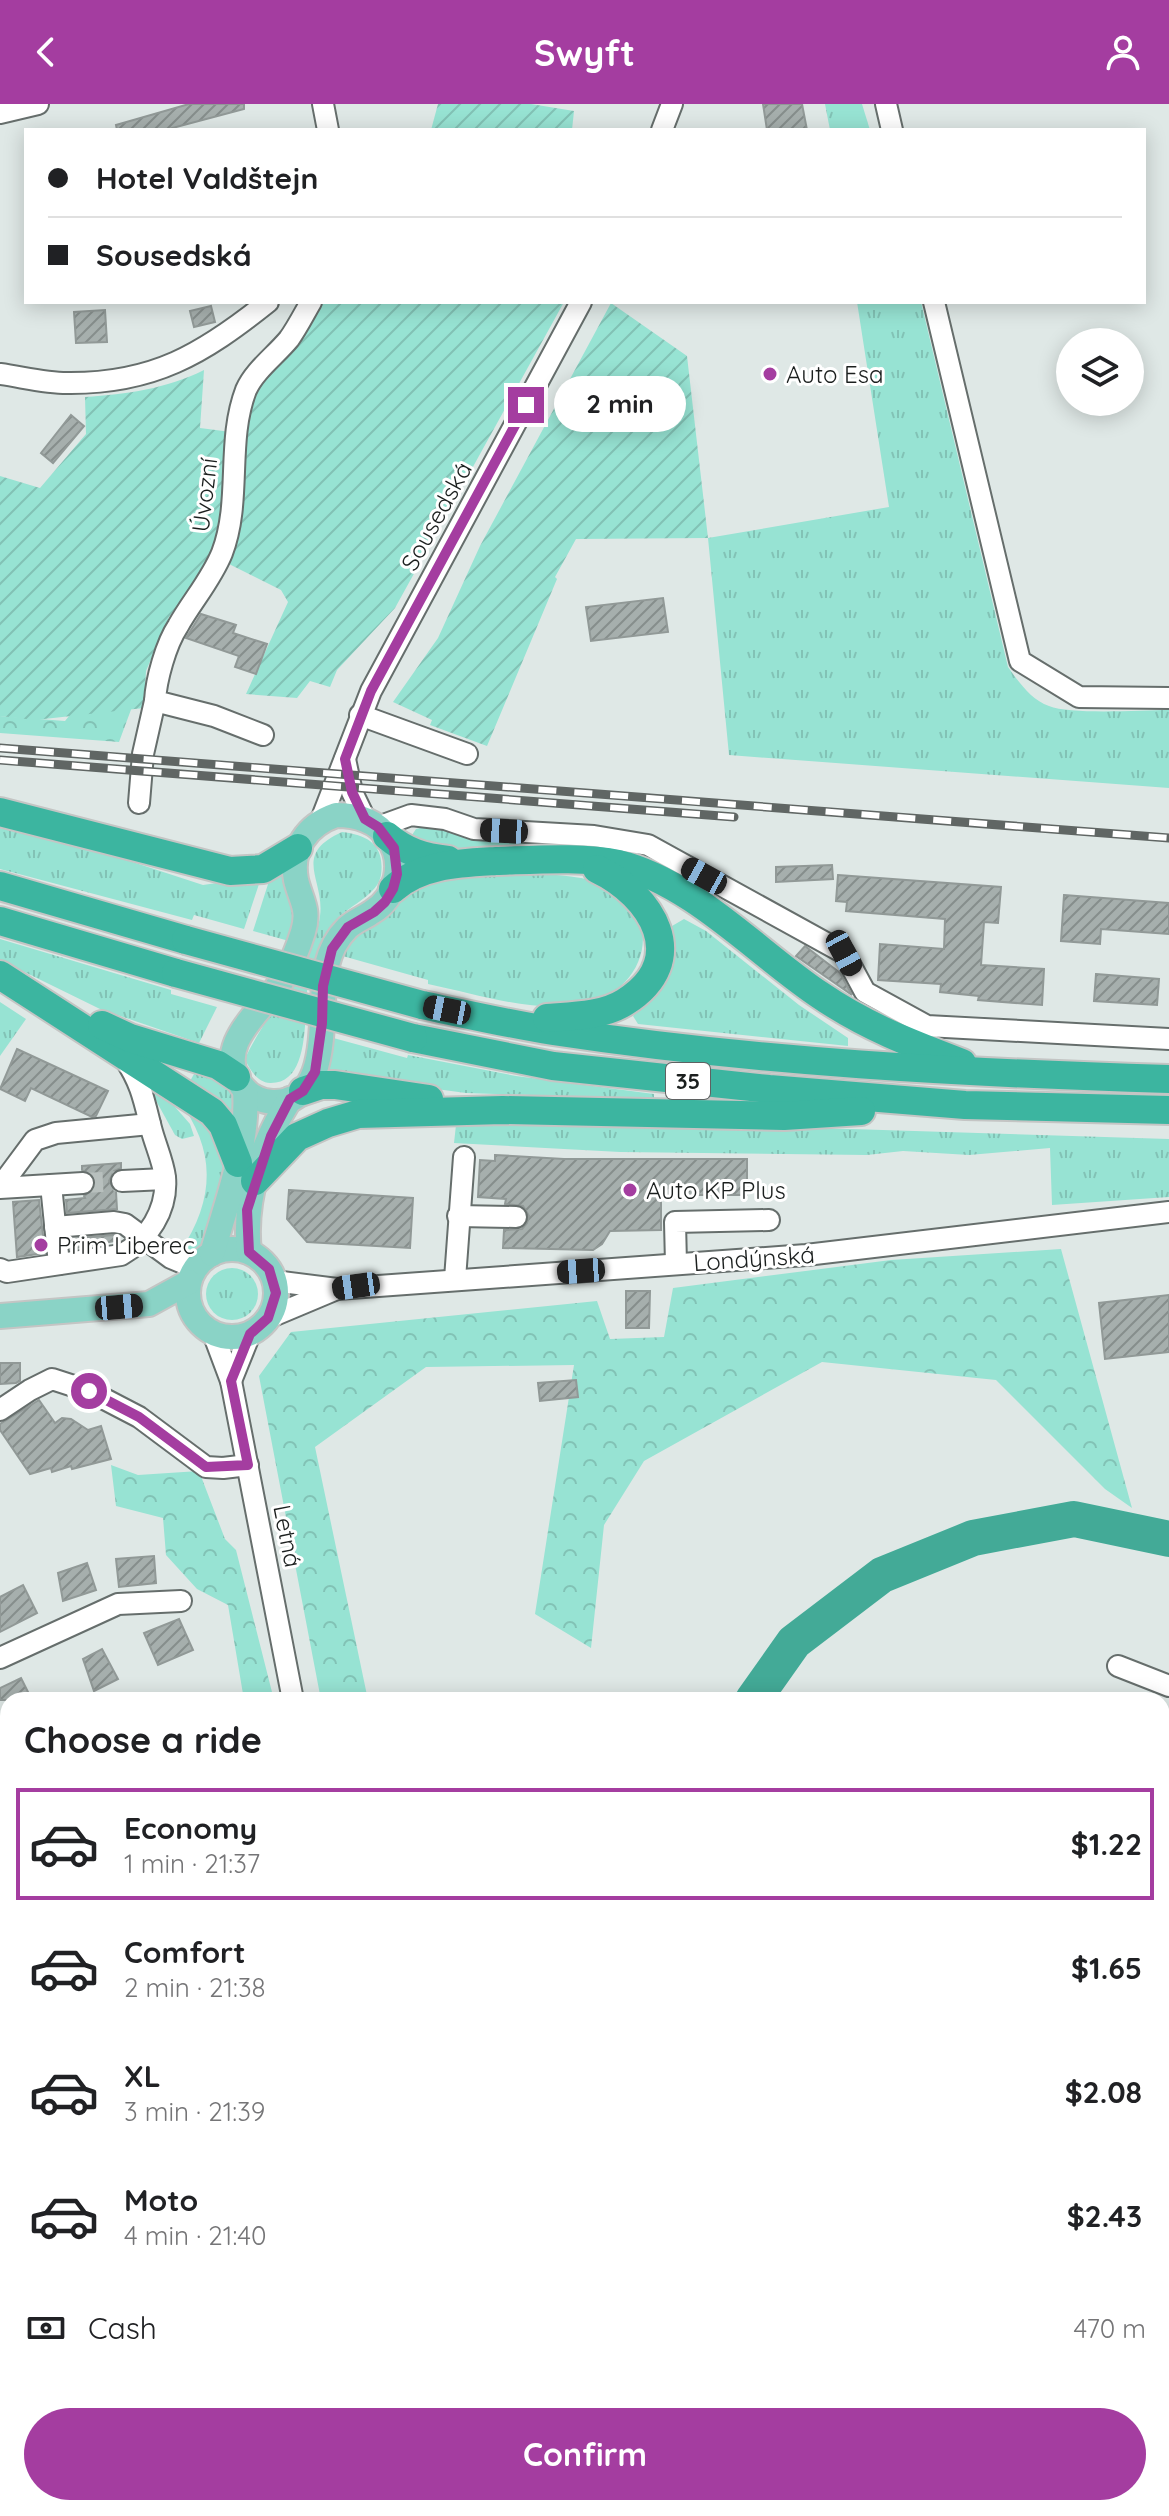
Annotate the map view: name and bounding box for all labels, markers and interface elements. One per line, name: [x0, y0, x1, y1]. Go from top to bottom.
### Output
icon: back: [24, 30, 68, 74]
text: Swyft: [534, 30, 635, 75]
icon: person: [1101, 30, 1145, 74]
text: Hotel Valdštejn: [96, 159, 318, 197]
text: Sousedská: [96, 236, 252, 274]
map controls: [1056, 328, 1144, 416]
button: layers: [1056, 328, 1144, 416]
place label: Auto Esa: [786, 359, 884, 389]
marker: Auto Esa: [761, 365, 779, 383]
callout: 2 min: [554, 377, 686, 433]
route end: [508, 387, 544, 423]
text: 2 min: [586, 387, 654, 420]
street label: Úvozní: [185, 455, 224, 534]
street label: Sousedská: [394, 456, 478, 576]
car: [479, 818, 529, 844]
car: [677, 854, 731, 898]
car: [822, 926, 866, 980]
car: [421, 994, 473, 1026]
road number: 35: [666, 1063, 710, 1099]
place label: Auto KP Plus: [646, 1175, 786, 1205]
marker: Auto KP Plus: [621, 1181, 639, 1199]
place label: Prim Liberec: [57, 1230, 195, 1260]
marker: Prim Liberec: [32, 1236, 50, 1254]
street label: Londýnská: [692, 1239, 816, 1277]
car: [556, 1257, 606, 1285]
car: [331, 1271, 381, 1301]
car: [94, 1293, 144, 1321]
route start: [71, 1373, 107, 1409]
street label: Letná: [267, 1502, 309, 1570]
text: Choose a ride: [24, 1717, 262, 1762]
icon: car: [28, 1808, 100, 1880]
text: Economy: [124, 1809, 257, 1847]
text: $1.22: [1071, 1825, 1142, 1863]
text: 1 min · 21:37: [124, 1847, 260, 1880]
icon: car: [28, 1932, 100, 2004]
text: Comfort: [124, 1933, 245, 1971]
text: $1.65: [1071, 1949, 1142, 1987]
text: 2 min · 21:38: [124, 1971, 266, 2004]
icon: car: [28, 2056, 100, 2128]
text: XL: [124, 2057, 161, 2095]
text: $2.08: [1065, 2073, 1142, 2111]
text: 3 min · 21:39: [124, 2095, 265, 2128]
icon: car: [28, 2180, 100, 2252]
text: Moto: [124, 2181, 198, 2219]
text: $2.43: [1067, 2197, 1142, 2235]
text: 4 min · 21:40: [124, 2219, 266, 2252]
icon: cash: [24, 2306, 68, 2350]
text: Cash: [88, 2309, 157, 2347]
text: 470 m: [1073, 2312, 1146, 2345]
button: Confirm: [24, 2408, 1146, 2500]

